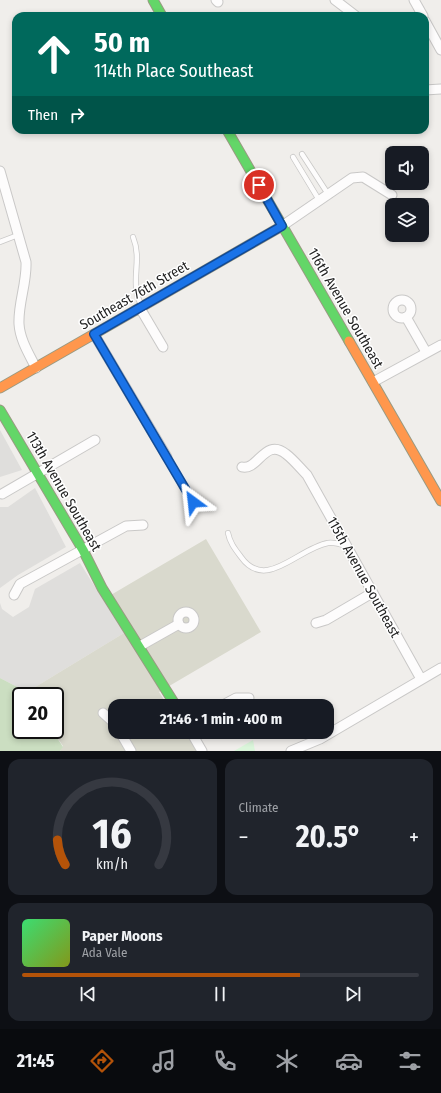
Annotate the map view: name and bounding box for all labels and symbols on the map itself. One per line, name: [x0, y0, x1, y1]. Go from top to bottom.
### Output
pin: [242, 168, 276, 202]
street label: 116th Avenue Southeast: [304, 245, 387, 372]
street label: Southeast 76th Street: [77, 257, 192, 334]
street label: 113th Avenue Southeast: [22, 428, 105, 554]
position arrow: [172, 481, 214, 523]
street label: 115th Avenue Southeast: [323, 514, 404, 641]
speed limit sign: 20: [12, 687, 64, 739]

